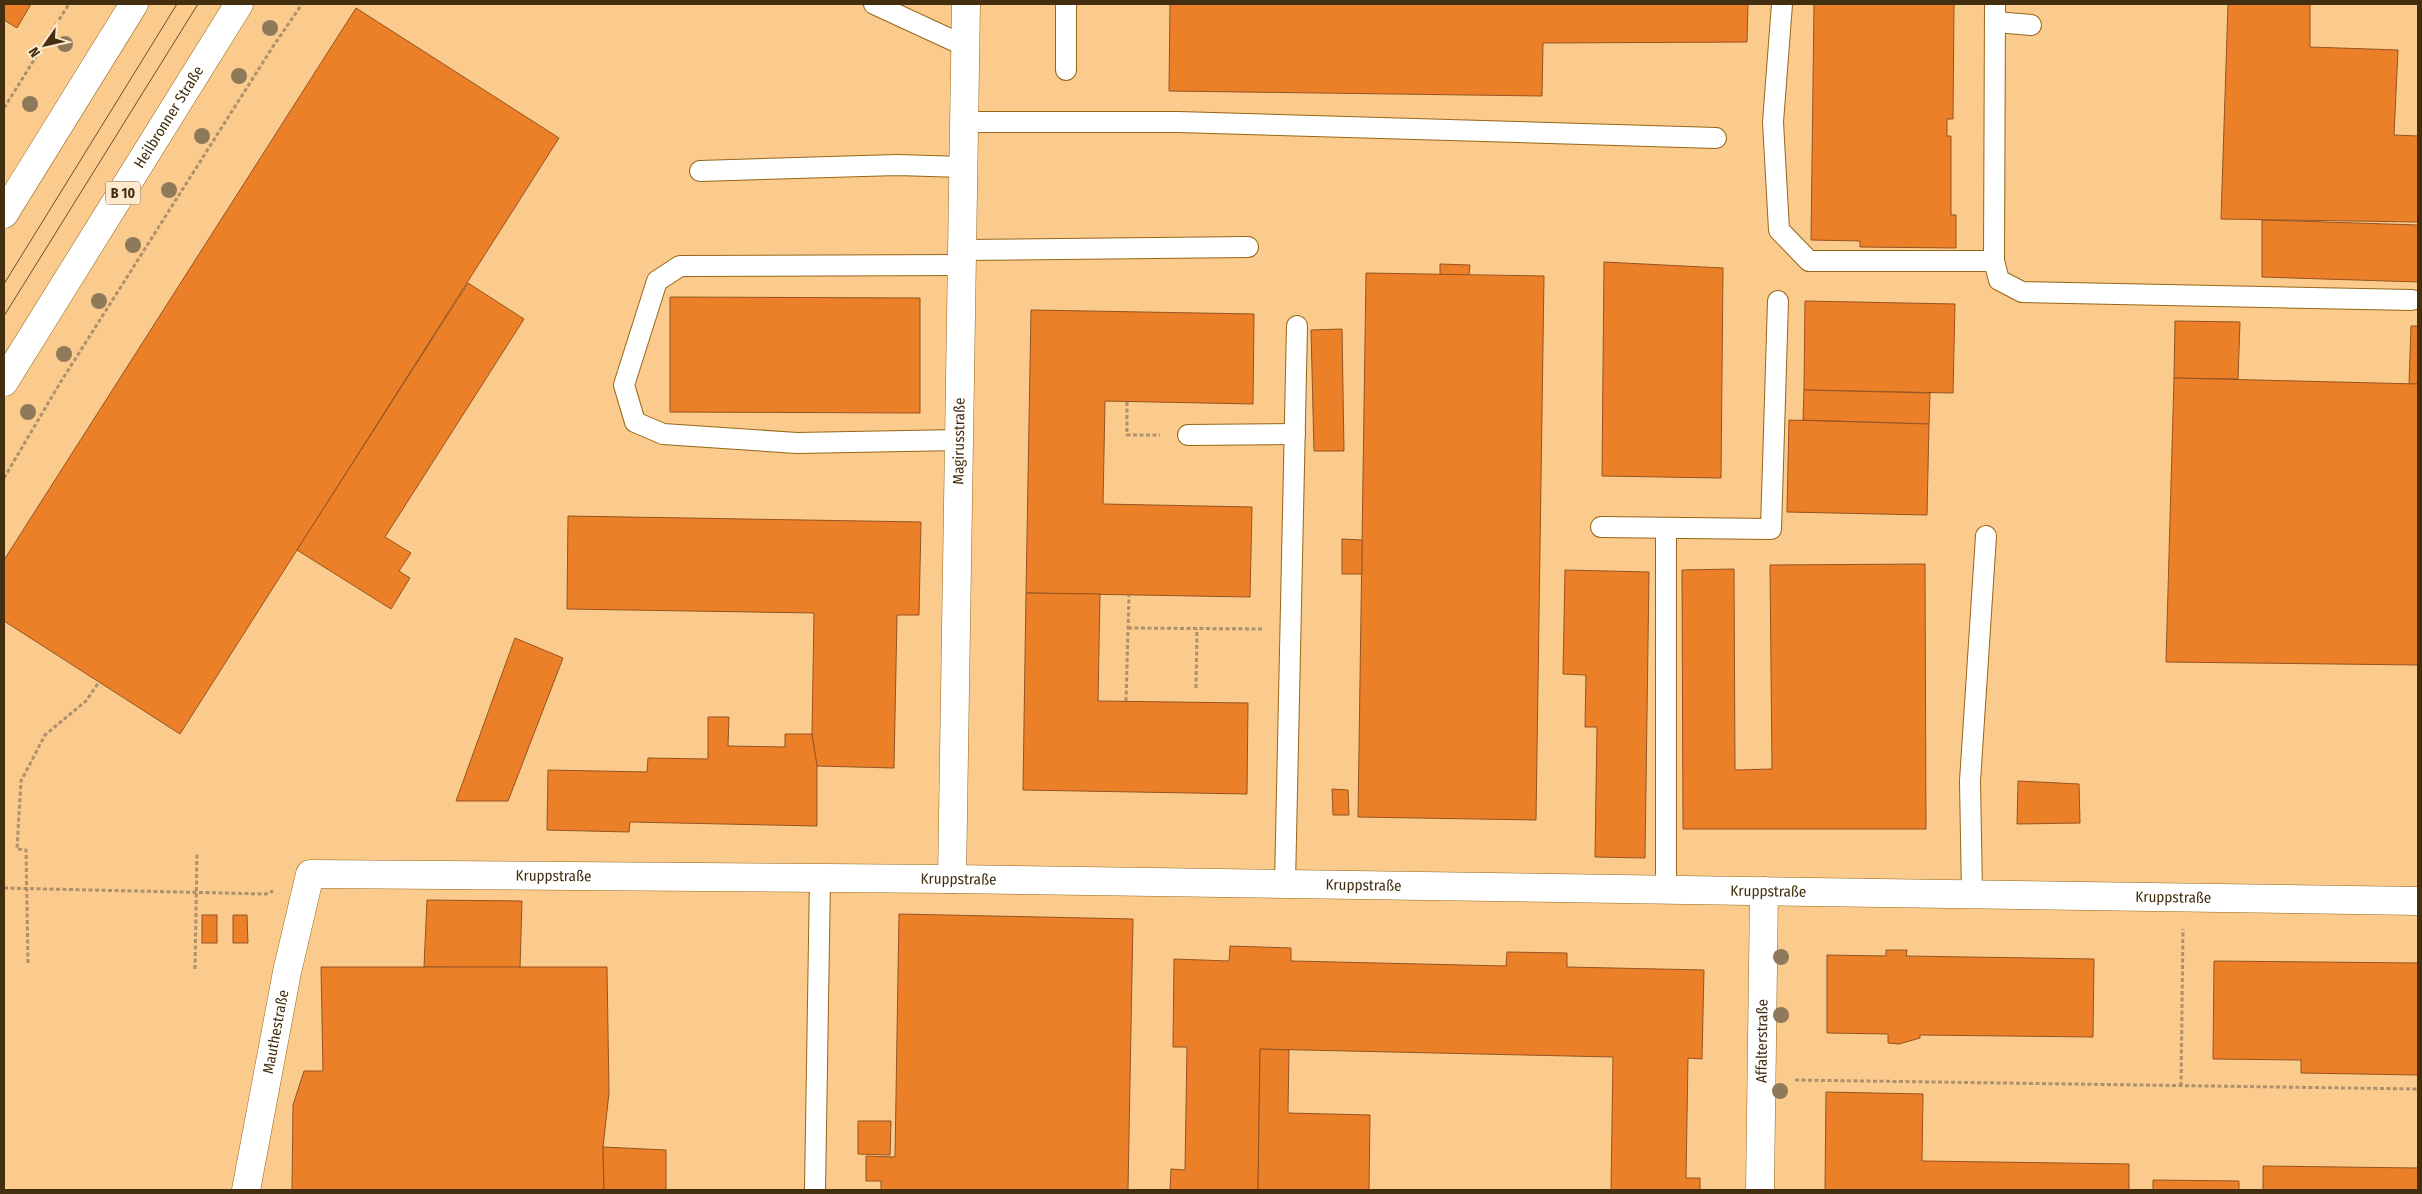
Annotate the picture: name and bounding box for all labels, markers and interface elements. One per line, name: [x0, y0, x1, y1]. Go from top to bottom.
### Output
north arrow: [20, 20, 70, 70]
text: N: [25, 44, 44, 60]
street label: Heilbronner Straße: [130, 63, 207, 171]
road number: B 10: [106, 182, 140, 204]
street label: Magirusstraße: [949, 397, 969, 485]
street label: Kruppstraße: [515, 867, 592, 885]
street label: Kruppstraße: [920, 870, 997, 889]
street label: Kruppstraße: [1325, 876, 1402, 895]
street label: Kruppstraße: [1730, 882, 1806, 901]
street label: Kruppstraße: [2135, 888, 2211, 907]
street label: Mauthestraße: [259, 988, 292, 1075]
street label: Affalterstraße: [1752, 999, 1772, 1083]

